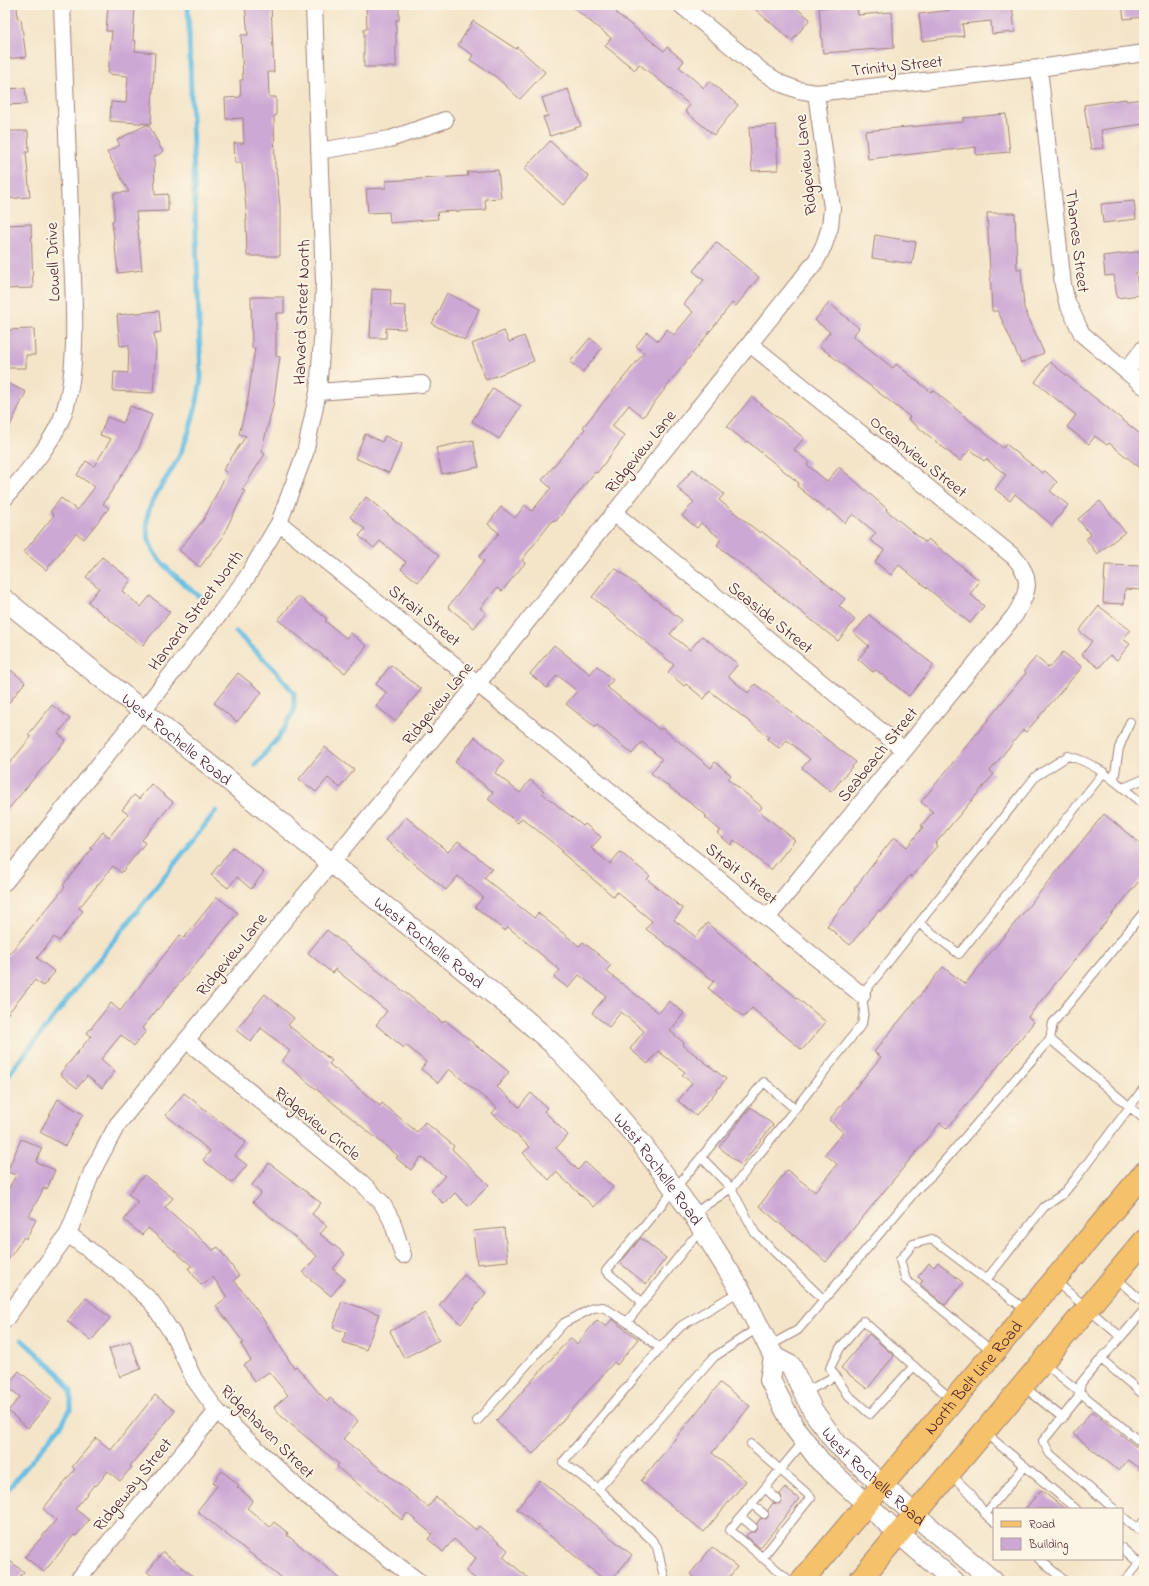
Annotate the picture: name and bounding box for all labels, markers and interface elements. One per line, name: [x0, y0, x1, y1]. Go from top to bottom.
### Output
street label: Trinity Street: [850, 49, 944, 85]
street label: Ridgeview Lane: [789, 113, 826, 217]
street label: Thames Street: [1058, 188, 1095, 294]
street label: Lowell Drive: [40, 221, 67, 302]
street label: Harvard Street North: [287, 239, 318, 385]
street label: Ridgeview Lane: [600, 404, 685, 500]
street label: Oceanview Street: [864, 410, 973, 505]
street label: Harvard Street North: [142, 545, 250, 677]
street label: Seaside Street: [722, 576, 818, 661]
street label: Strait Street: [382, 579, 466, 653]
street label: Ridgeview Lane: [397, 656, 482, 752]
street label: West Rochelle Road: [116, 688, 237, 792]
street label: Seabeach Street: [832, 702, 925, 808]
street label: Strait Street: [699, 837, 783, 911]
street label: West Rochelle Road: [368, 891, 489, 996]
street label: Ridgeview Lane: [191, 907, 276, 1003]
street label: Ridgeview Circle: [267, 1081, 366, 1169]
street label: West Rochelle Road: [607, 1108, 708, 1231]
street label: North Belt Line Road: [919, 1315, 1030, 1441]
street label: Ridgehaven Street: [213, 1379, 320, 1487]
street label: West Rochelle Road: [815, 1422, 931, 1533]
street label: Ridgeway Street: [88, 1432, 181, 1538]
legend: [993, 1508, 1123, 1560]
text: Road: [1029, 1516, 1055, 1534]
text: Building: [1028, 1536, 1068, 1555]

